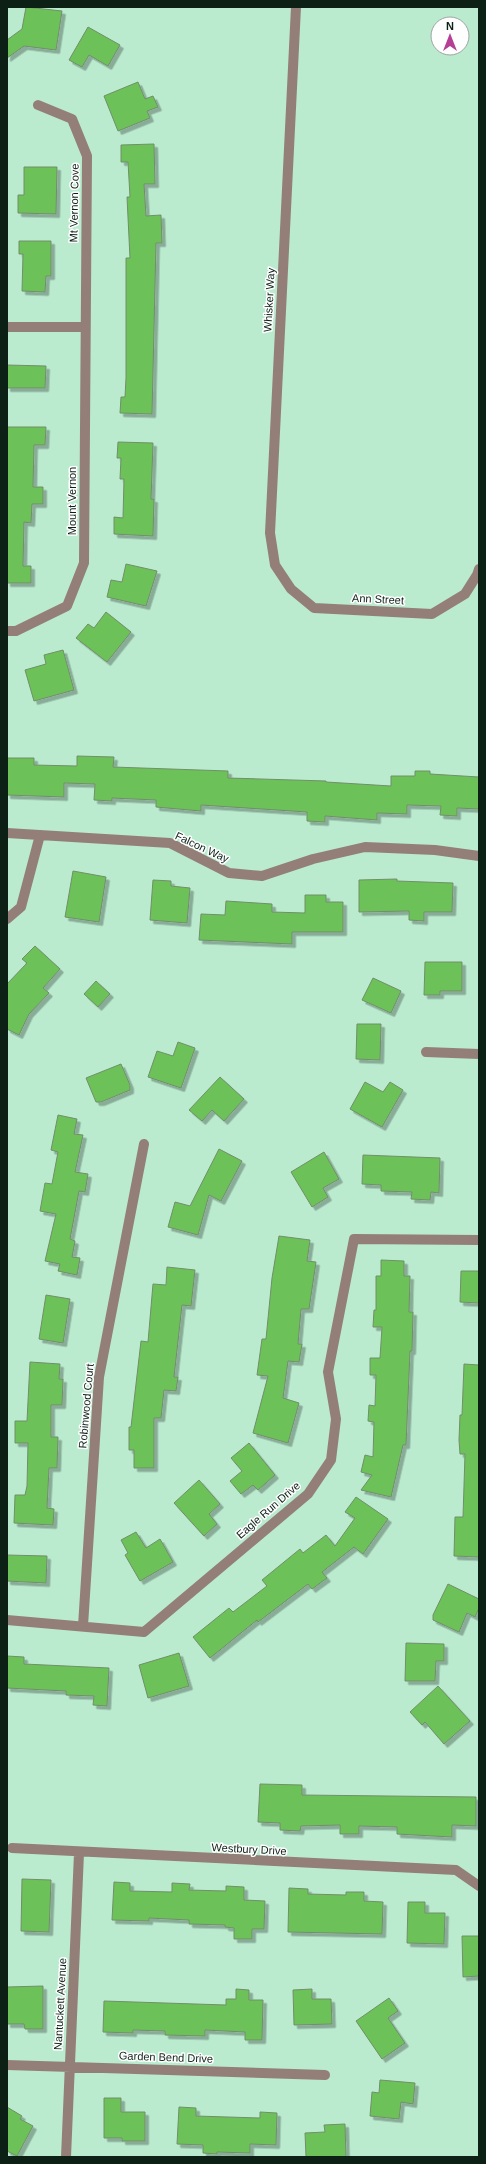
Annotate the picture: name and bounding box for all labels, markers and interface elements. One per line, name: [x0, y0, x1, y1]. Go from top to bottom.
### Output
north arrow: [430, 16, 470, 56]
text: N: [446, 20, 454, 32]
street label: Mt Vernon Cove: [67, 163, 81, 243]
street label: Whisker Way: [261, 267, 277, 332]
street label: Mount Vernon: [66, 467, 78, 535]
street label: Ann Street: [352, 592, 404, 606]
street label: Falcon Way: [173, 829, 231, 865]
street label: Robinwood Court: [76, 1363, 96, 1449]
street label: Eagle Run Drive: [234, 1479, 302, 1541]
street label: Westbury Drive: [211, 1841, 287, 1857]
street label: Nantuckett Avenue: [52, 1958, 68, 2050]
street label: Garden Bend Drive: [119, 2049, 213, 2065]

